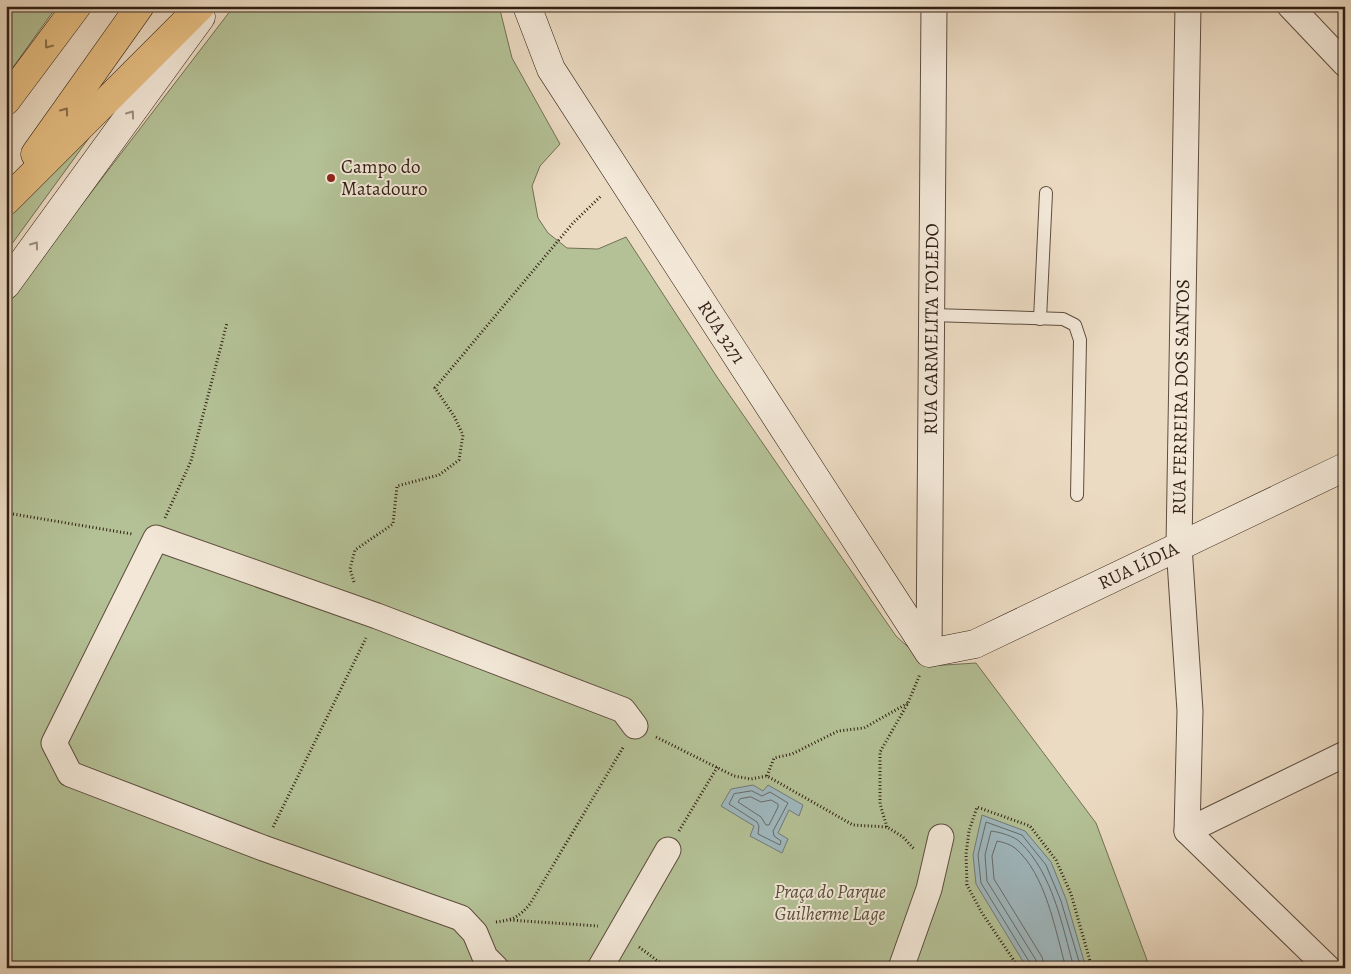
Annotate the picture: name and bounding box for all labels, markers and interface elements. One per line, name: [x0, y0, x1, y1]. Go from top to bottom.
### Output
one-way arrow: [45, 39, 53, 48]
one-way arrow: [59, 108, 68, 117]
one-way arrow: [125, 110, 134, 120]
place label: Campo do Matadouro: [341, 154, 427, 202]
marker: Campo do Matadouro: [325, 172, 337, 184]
street label: RUA CARMELITA TOLEDO: [918, 223, 945, 435]
one-way arrow: [29, 241, 38, 251]
street label: RUA FERREIRA DOS SANTOS: [1166, 279, 1196, 515]
street label: RUA 3271: [691, 296, 752, 369]
street label: RUA LÍDIA: [1094, 535, 1184, 596]
park label: Praça do Parque Guilherme Lage: [774, 879, 886, 927]

